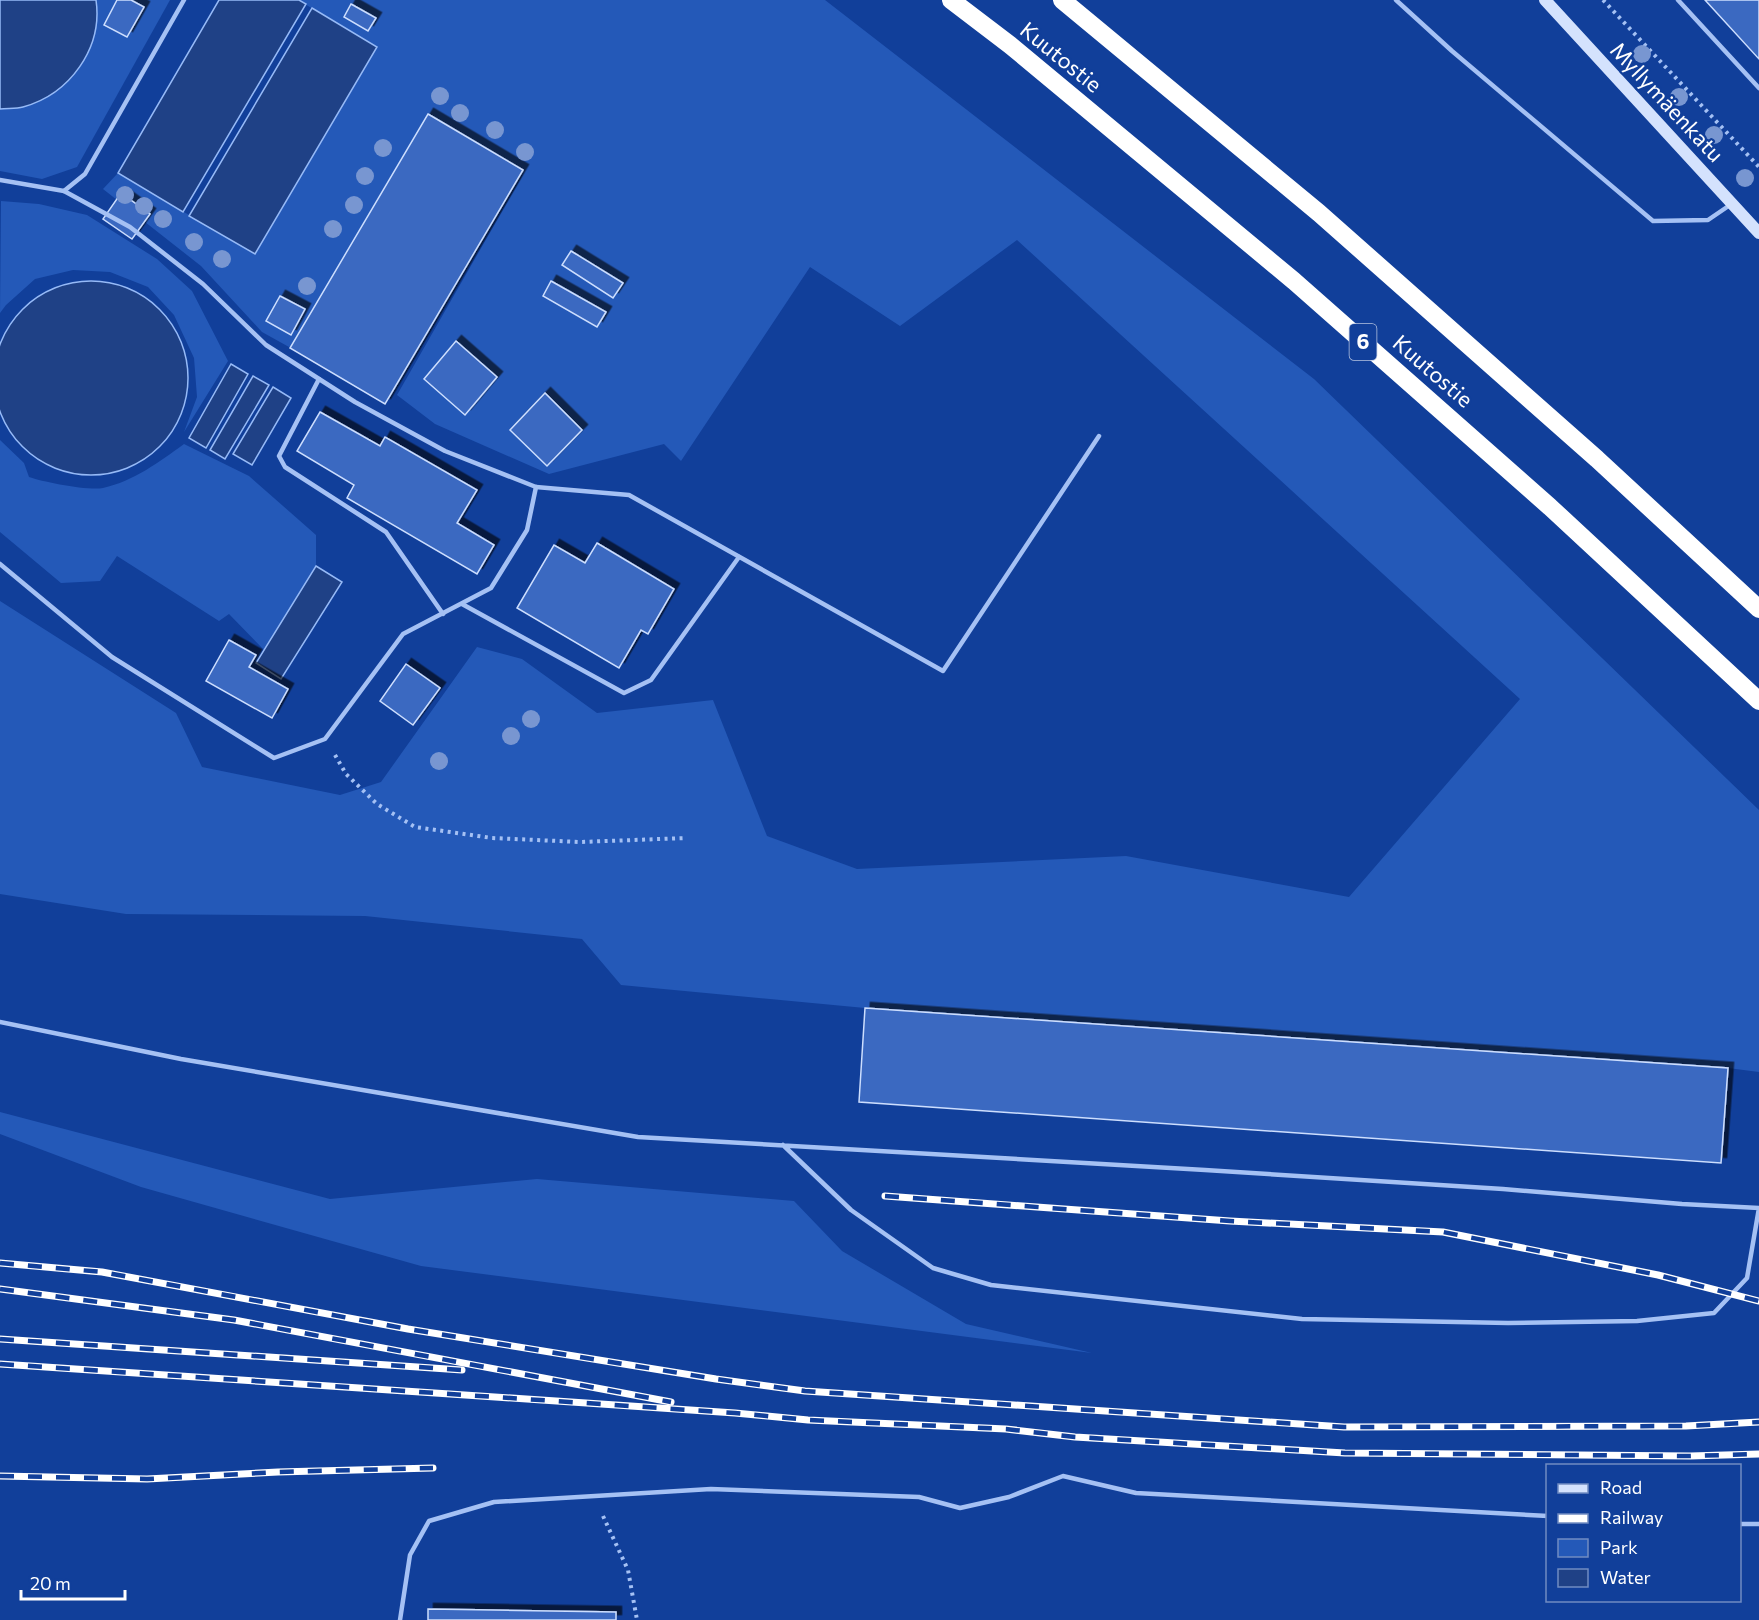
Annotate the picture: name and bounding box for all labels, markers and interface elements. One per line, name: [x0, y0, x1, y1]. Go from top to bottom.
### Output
street label: Kuutostie: [1015, 16, 1108, 98]
street label: Myllymäenkatu: [1605, 36, 1730, 167]
road number: 6: [1350, 324, 1376, 360]
street label: Kuutostie: [1388, 329, 1479, 413]
legend: [1546, 1464, 1741, 1602]
text: Road: [1600, 1476, 1642, 1498]
text: Railway: [1600, 1506, 1663, 1528]
text: Park: [1600, 1536, 1638, 1558]
scale bar: [21, 1563, 124, 1601]
text: Water: [1600, 1566, 1651, 1588]
text: 20 m: [30, 1572, 71, 1594]

